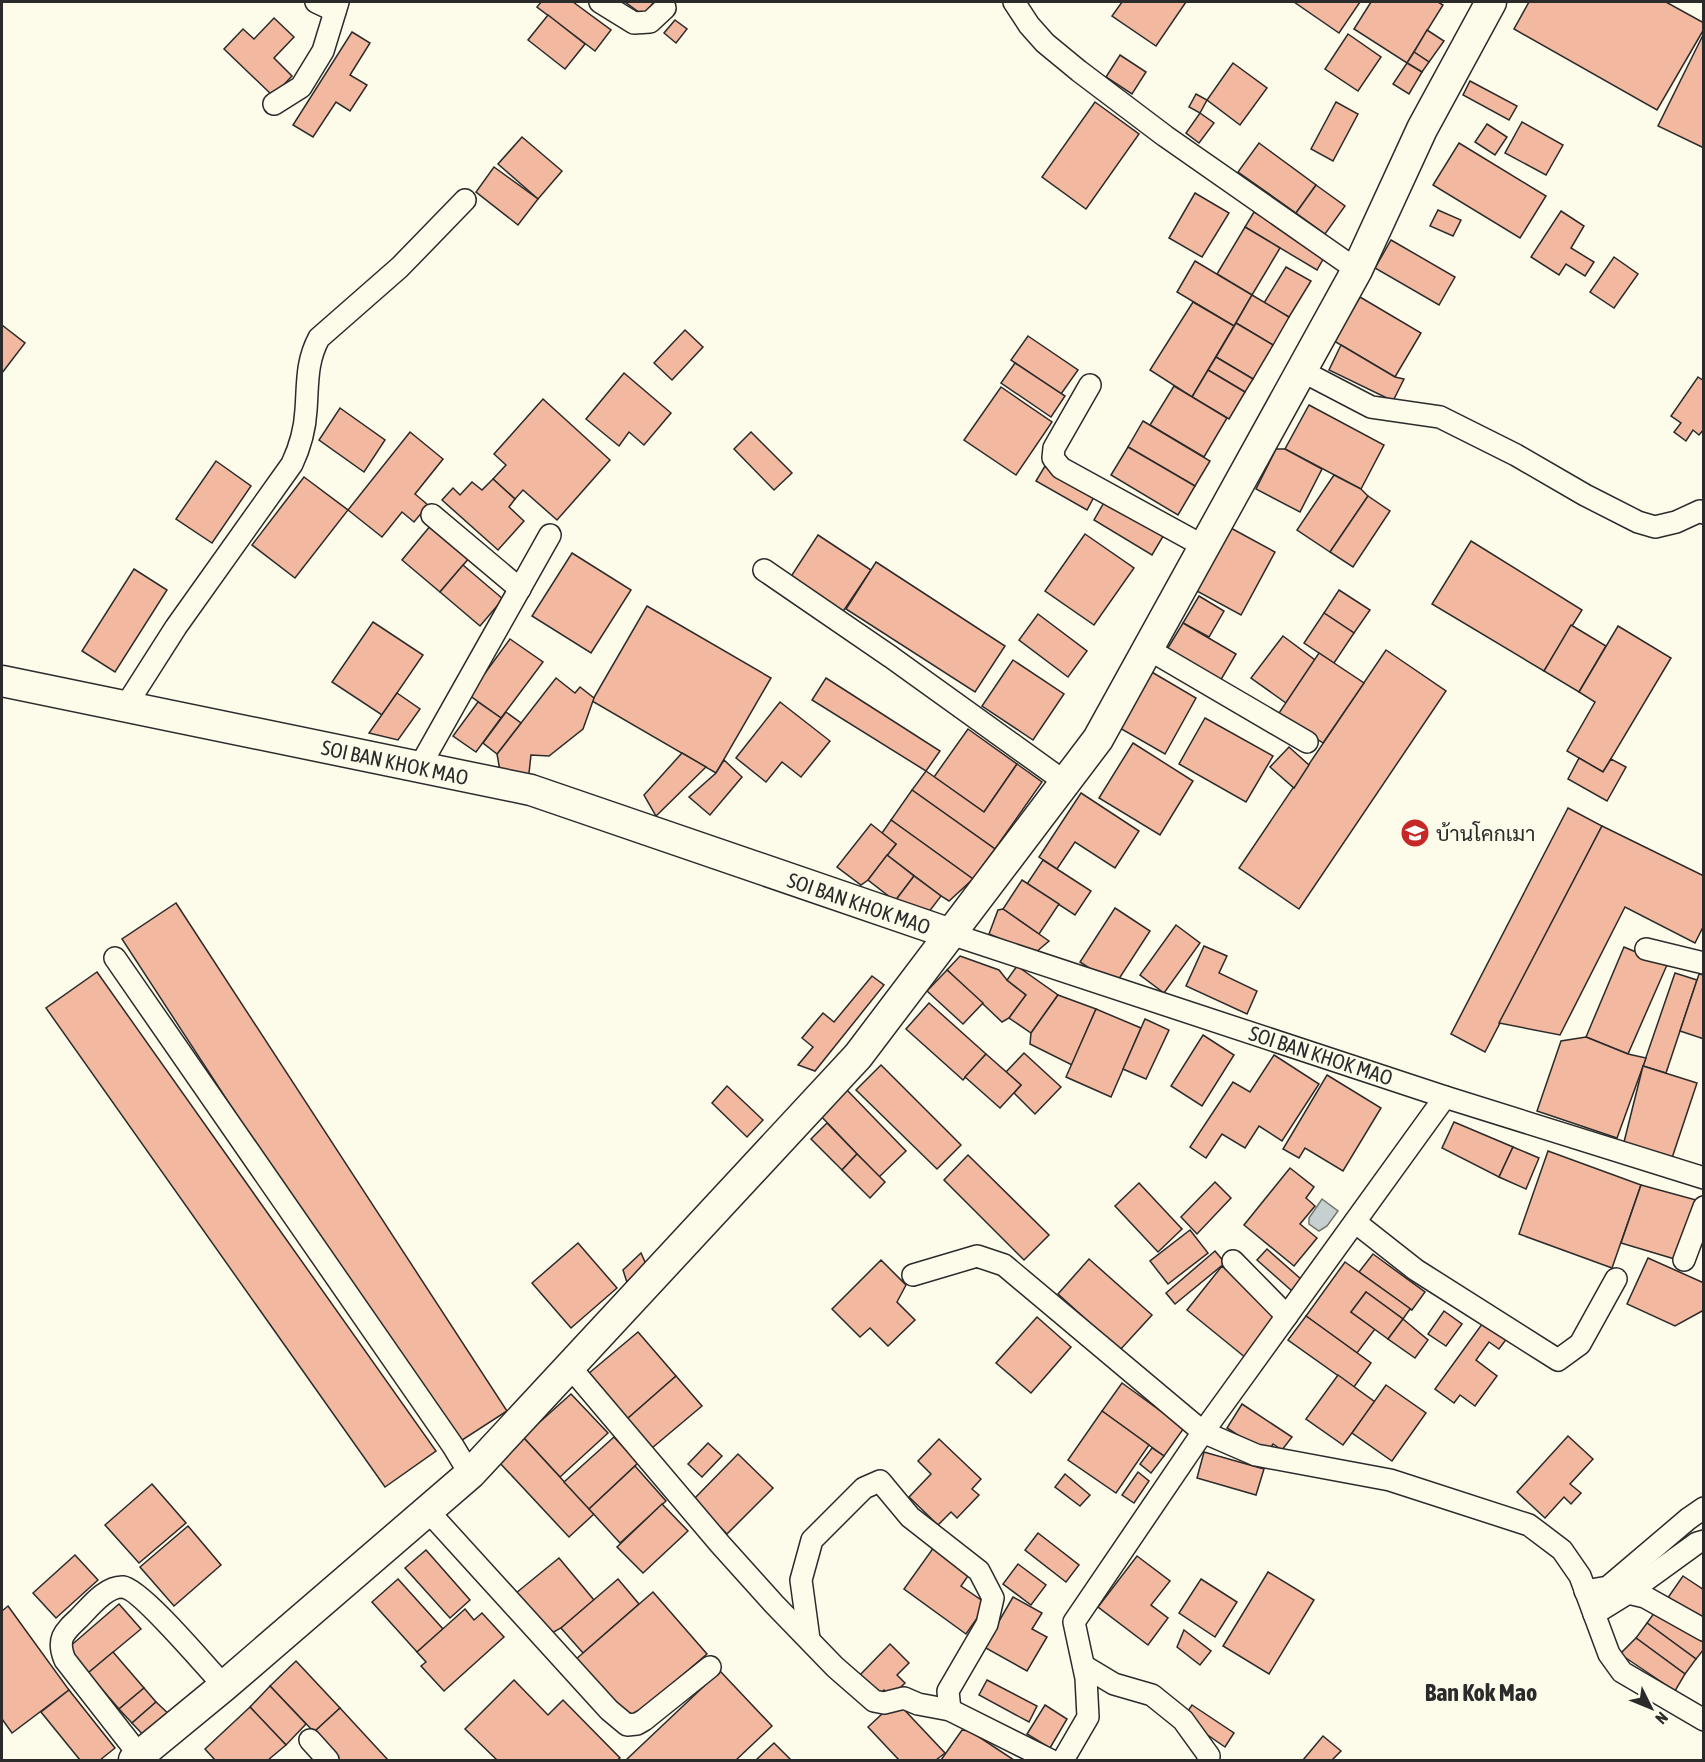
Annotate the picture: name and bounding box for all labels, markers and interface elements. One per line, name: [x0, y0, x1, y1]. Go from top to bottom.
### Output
street label: SOI BAN KHOK MAO: [319, 735, 471, 789]
school or university icon: บ้านโคกเมา: [1399, 817, 1431, 849]
place label: บ้านโคกเมา: [1436, 821, 1535, 845]
street label: SOI BAN KHOK MAO: [784, 867, 934, 939]
street label: SOI BAN KHOK MAO: [1246, 1021, 1396, 1089]
north arrow: [1621, 1678, 1681, 1738]
district label: Ban Kok Mao: [1425, 1679, 1537, 1706]
text: N: [1652, 1709, 1672, 1728]

